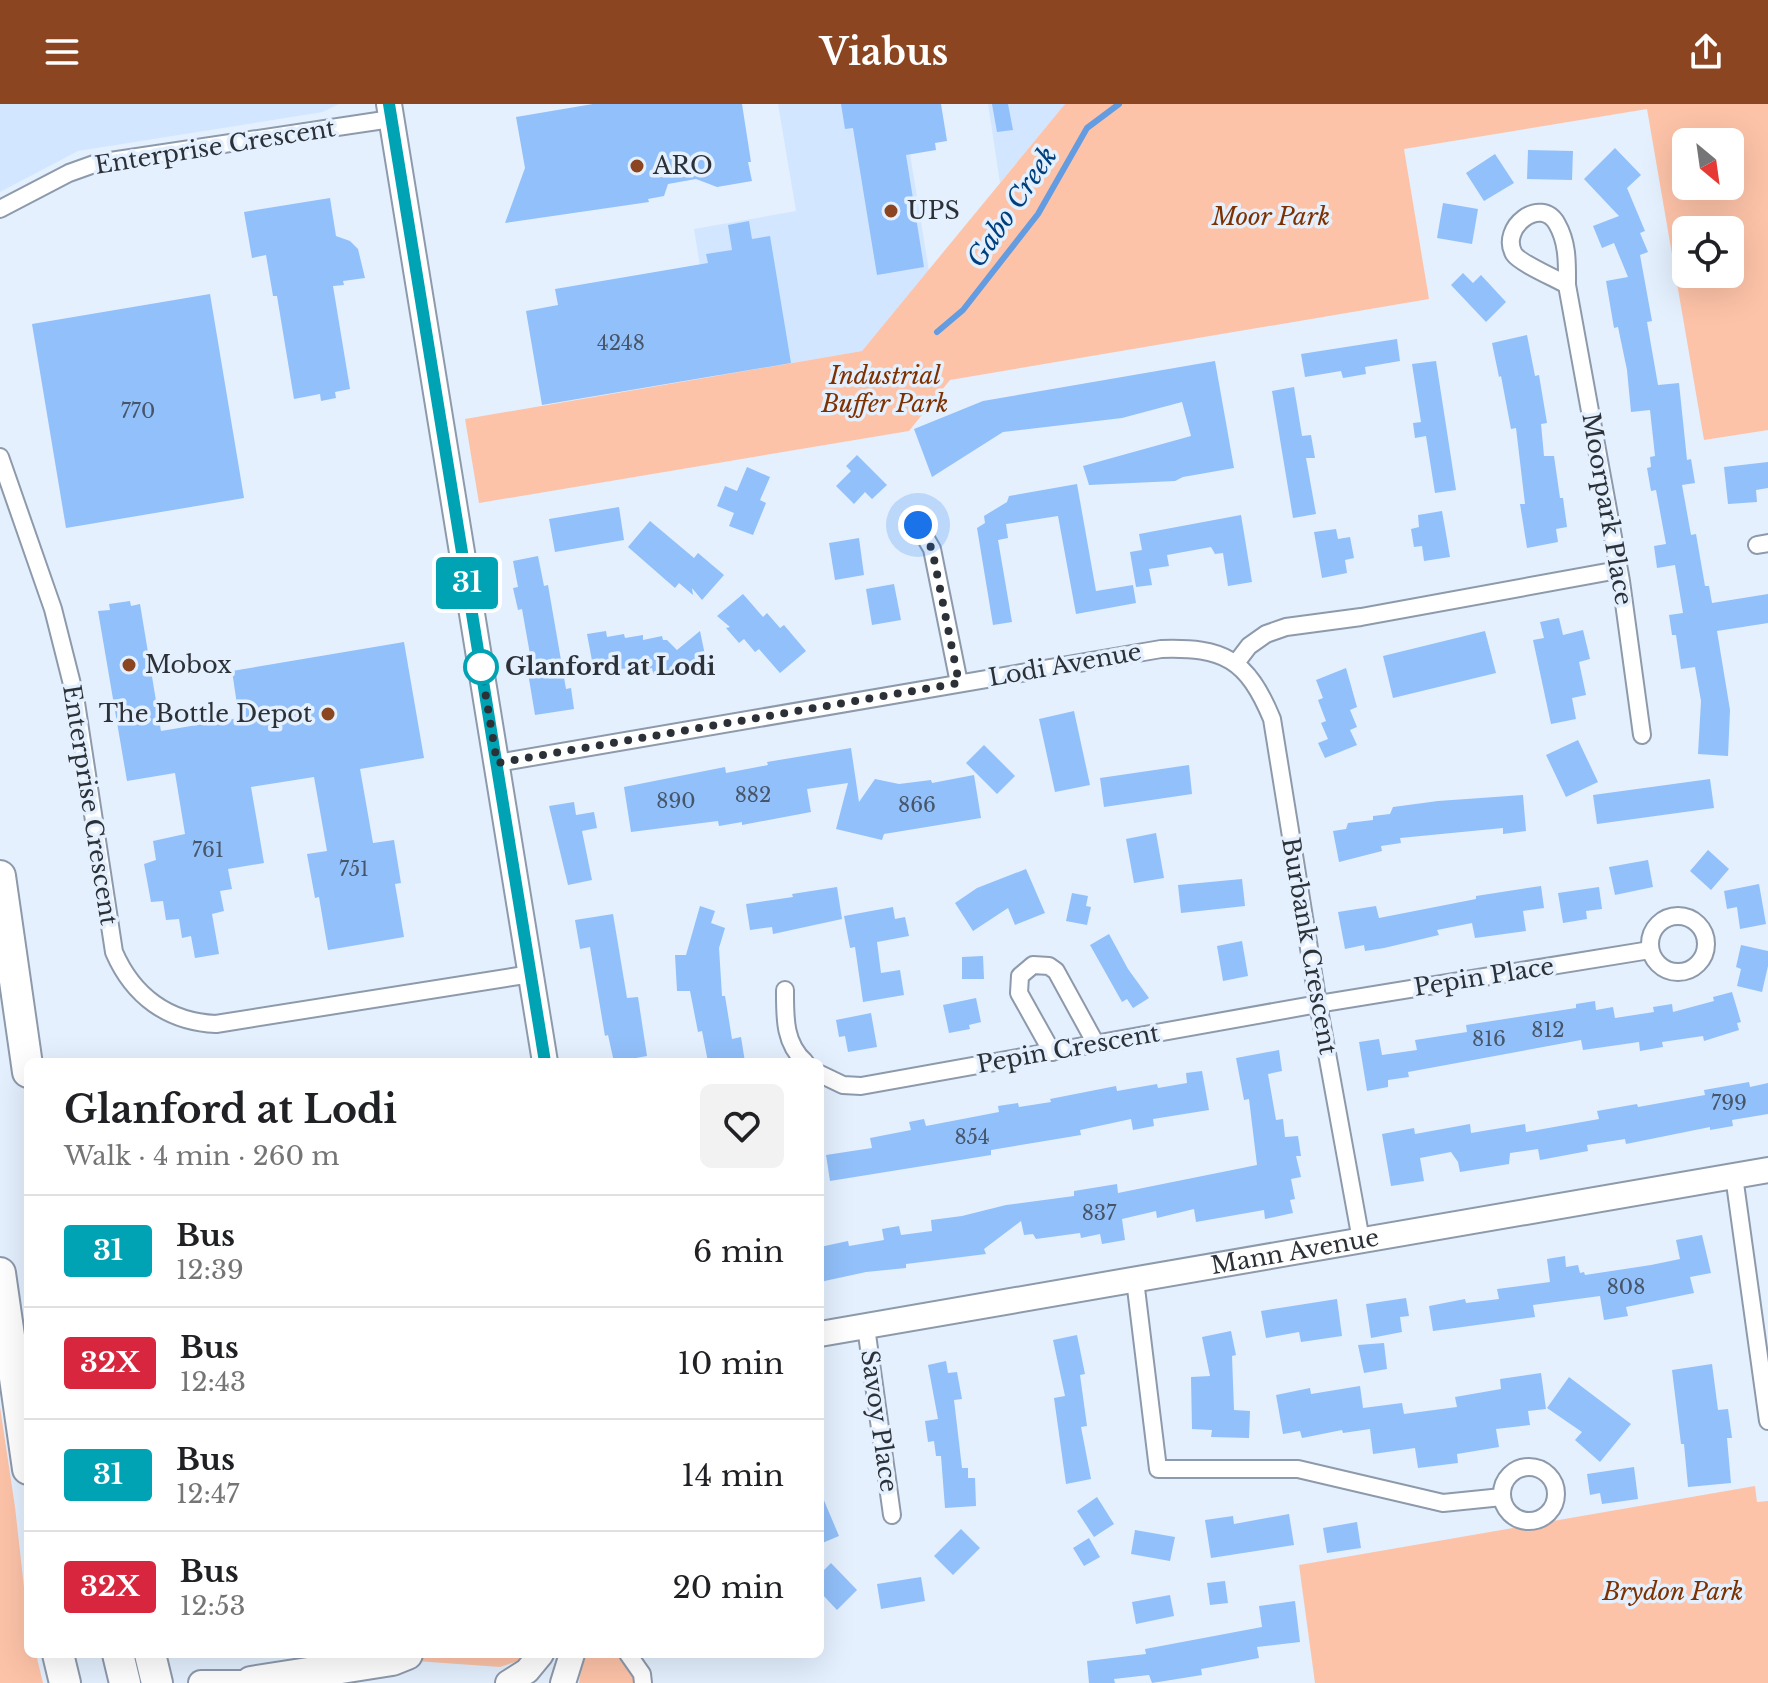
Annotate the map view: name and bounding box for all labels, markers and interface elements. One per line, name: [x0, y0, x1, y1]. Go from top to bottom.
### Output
icon: menu: [40, 30, 84, 74]
text: Viabus: [820, 30, 948, 75]
icon: share: [1684, 30, 1728, 74]
street label: Enterprise Crescent: [93, 113, 337, 180]
north arrow: [1672, 128, 1744, 200]
map controls: [1672, 128, 1744, 288]
water label: Gabo Creek: [960, 141, 1064, 273]
place label: ARO: [652, 151, 713, 180]
marker: ARO: [628, 157, 646, 175]
place label: UPS: [907, 196, 960, 225]
marker: UPS: [882, 202, 900, 220]
park label: Moor Park: [1211, 202, 1330, 231]
button: locate: [1672, 216, 1744, 288]
house number: 4248: [597, 331, 645, 355]
park label: Industrial Buffer Park: [821, 361, 948, 418]
house number: 770: [121, 399, 155, 423]
street label: Moorpark Place: [1576, 410, 1639, 607]
your location: [898, 505, 938, 545]
line badge: 31: [431, 557, 503, 609]
text: 31: [452, 565, 482, 600]
street label: Lodi Avenue: [986, 637, 1144, 692]
place label: Mobox: [145, 650, 232, 679]
marker: Glanford at Lodi: [464, 650, 498, 684]
place label: Glanford at Lodi: [505, 652, 716, 681]
marker: Mobox: [120, 656, 138, 674]
street label: Enterprise Crescent: [57, 683, 124, 927]
place label: The Bottle Depot: [99, 699, 312, 728]
marker: The Bottle Depot: [319, 705, 337, 723]
house number: 882: [735, 783, 771, 807]
house number: 890: [656, 789, 696, 813]
house number: 866: [898, 793, 936, 817]
street label: Burbank Crescent: [1276, 835, 1343, 1057]
house number: 761: [192, 838, 224, 862]
house number: 751: [339, 857, 369, 881]
street label: Pepin Place: [1412, 951, 1556, 1002]
street label: Pepin Crescent: [974, 1018, 1161, 1079]
house number: 812: [1531, 1018, 1565, 1042]
house number: 816: [1472, 1027, 1506, 1051]
button: heart: [700, 1084, 784, 1168]
text: Glanford at Lodi: [64, 1086, 397, 1133]
house number: 799: [1711, 1091, 1747, 1115]
house number: 854: [954, 1125, 990, 1149]
text: Walk · 4 min · 260 m: [64, 1140, 339, 1172]
house number: 837: [1082, 1201, 1117, 1225]
text: Bus: [176, 1217, 235, 1254]
street label: Mann Avenue: [1209, 1223, 1381, 1280]
text: 31: [93, 1233, 123, 1268]
text: 6 min: [693, 1233, 784, 1270]
text: 12:39: [176, 1254, 244, 1286]
house number: 808: [1607, 1275, 1645, 1299]
text: Bus: [180, 1329, 239, 1366]
text: 32X: [80, 1345, 140, 1380]
text: 10 min: [678, 1345, 784, 1382]
street label: Savoy Place: [855, 1348, 904, 1494]
text: 12:43: [180, 1366, 246, 1398]
text: Bus: [176, 1441, 235, 1478]
text: 31: [93, 1457, 123, 1492]
text: 14 min: [681, 1457, 784, 1494]
text: 12:47: [176, 1478, 239, 1510]
text: Bus: [180, 1553, 239, 1590]
text: 32X: [80, 1569, 140, 1604]
text: 20 min: [672, 1569, 784, 1606]
park label: Brydon Park: [1602, 1577, 1743, 1606]
text: 12:53: [180, 1590, 246, 1622]

